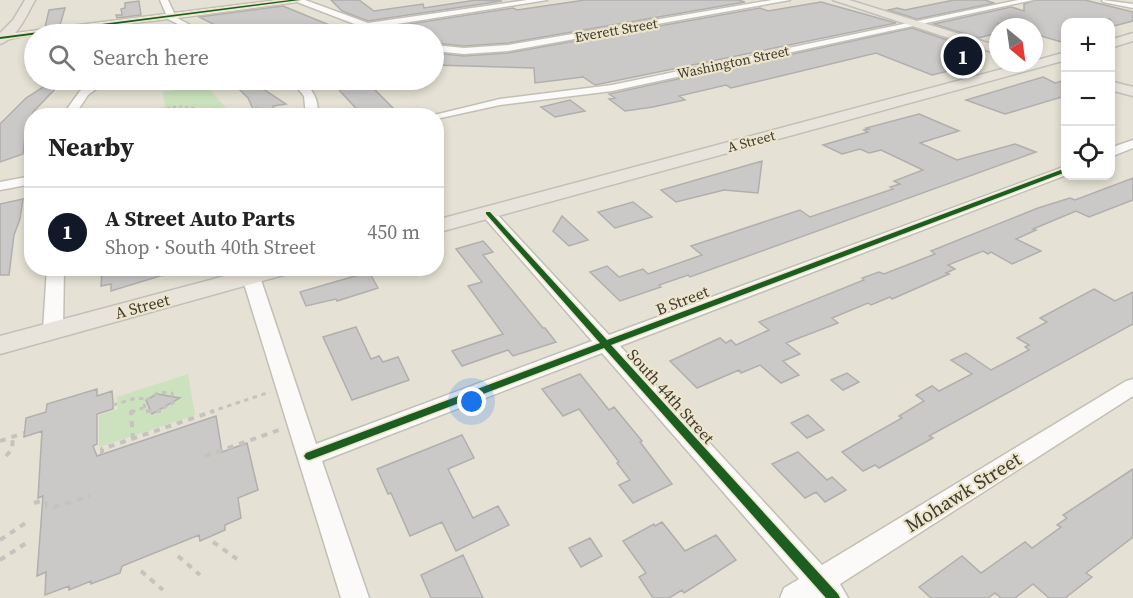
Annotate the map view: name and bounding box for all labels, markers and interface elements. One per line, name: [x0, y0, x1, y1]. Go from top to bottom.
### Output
street label: Everett Street: [573, 13, 659, 47]
north arrow: [989, 18, 1043, 72]
map controls: [1061, 18, 1115, 180]
button: +: [1061, 18, 1115, 72]
search box: [24, 24, 444, 90]
pin: 1: [944, 34, 982, 78]
street label: Washington Street: [675, 40, 791, 84]
icon: search: [45, 41, 78, 74]
text: Search here: [93, 42, 209, 72]
button: −: [1061, 72, 1115, 126]
street label: A Street: [725, 125, 778, 157]
button: locate: [1061, 126, 1115, 180]
text: Nearby: [48, 129, 134, 165]
text: A Street Auto Parts: [105, 203, 295, 233]
text: 1: [62, 218, 73, 246]
text: 450 m: [367, 218, 420, 246]
text: Shop · South 40th Street: [105, 233, 316, 261]
street label: B Street: [652, 280, 712, 320]
street label: A Street: [112, 288, 173, 324]
street label: South 44th Street: [622, 344, 720, 449]
your location: [457, 387, 486, 416]
street label: Mohawk Street: [899, 445, 1027, 539]

